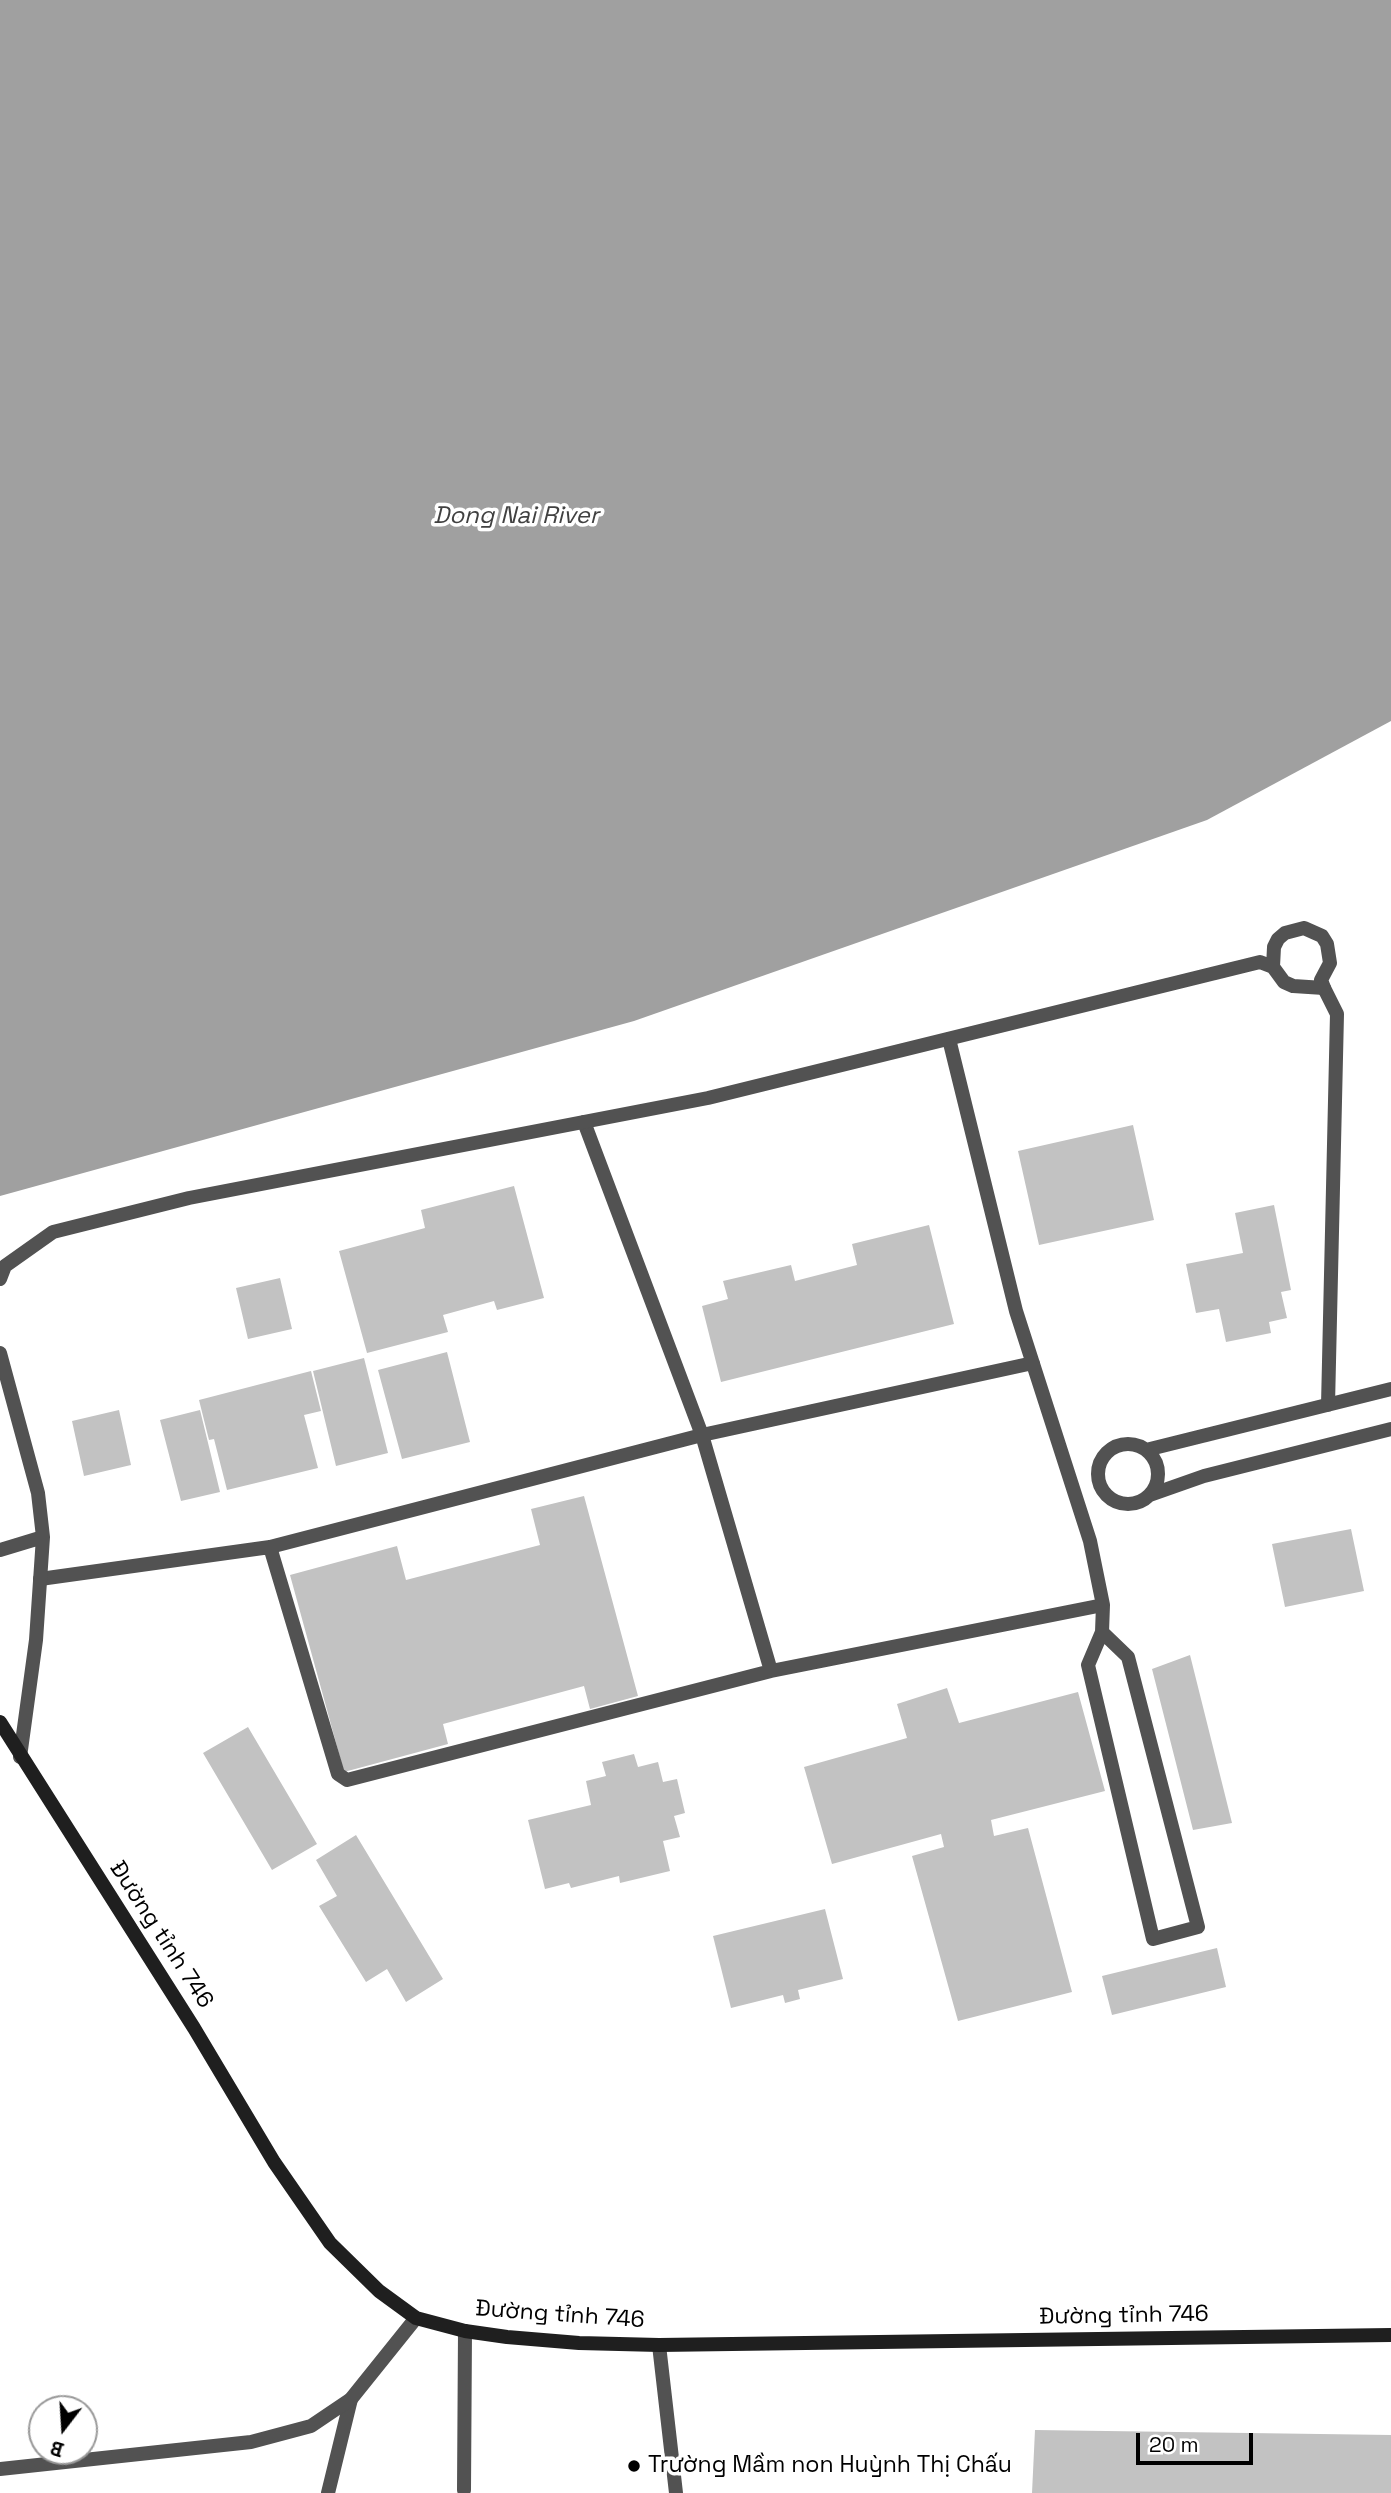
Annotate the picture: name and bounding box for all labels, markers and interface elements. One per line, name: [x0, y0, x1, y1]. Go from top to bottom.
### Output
water label: Dong Nai River: [433, 502, 599, 530]
street label: Đường tỉnh 746: [103, 1856, 219, 2014]
street label: Đường tỉnh 746: [474, 2295, 646, 2335]
street label: Đường tỉnh 746: [1039, 2301, 1209, 2331]
north arrow: [28, 2395, 98, 2465]
scale bar: [1139, 2420, 1256, 2464]
text: 20 m: [1149, 2431, 1199, 2458]
text: B: [48, 2435, 67, 2462]
place label: Trường Mầm non Huỳnh Thị Chấu: [648, 2452, 1012, 2480]
marker: Trường Mầm non Huỳnh Thị Chấu: [626, 2458, 642, 2474]

